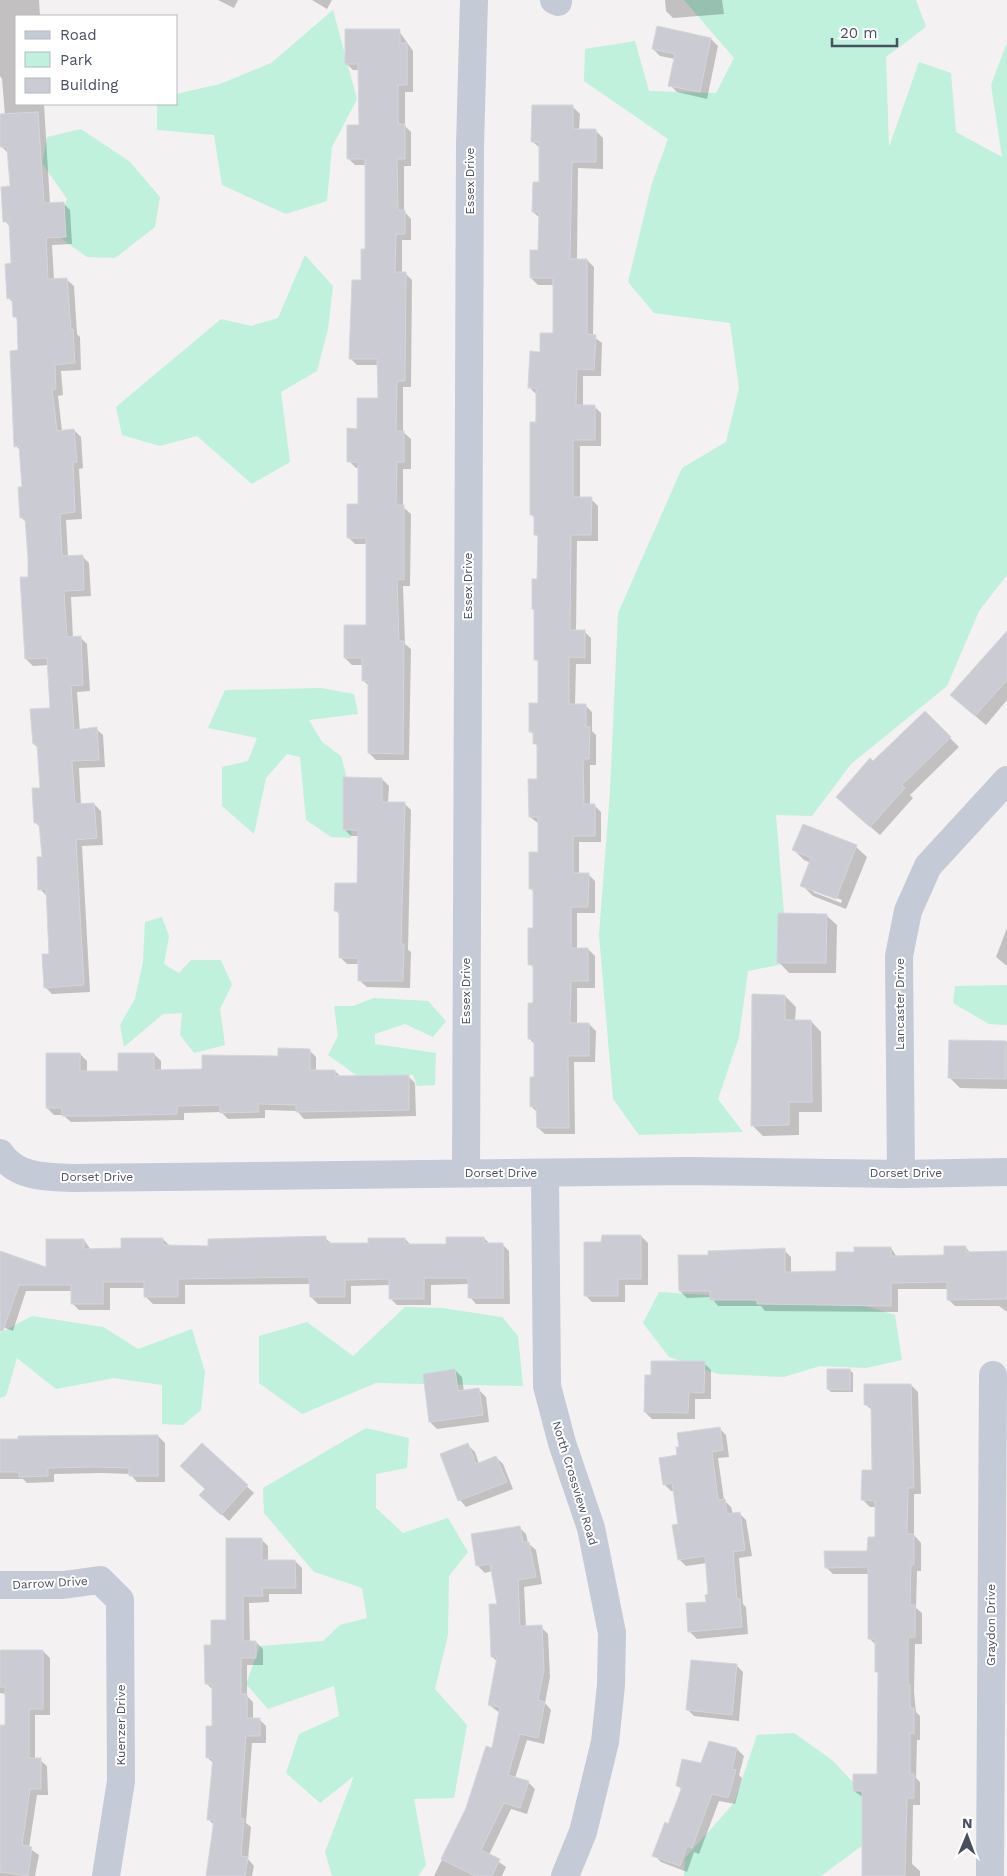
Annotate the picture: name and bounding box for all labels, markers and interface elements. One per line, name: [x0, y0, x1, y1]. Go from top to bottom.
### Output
legend: [15, 15, 178, 105]
scale bar: [832, 15, 897, 47]
text: 20 m: [840, 24, 878, 42]
text: Road: [60, 26, 97, 44]
text: Park: [60, 51, 93, 69]
text: Building: [60, 76, 118, 94]
street label: Essex Drive: [463, 147, 477, 215]
street label: Essex Drive: [461, 552, 475, 620]
street label: Essex Drive: [459, 957, 473, 1025]
street label: Lancaster Drive: [893, 958, 907, 1050]
street label: Dorset Drive: [465, 1166, 537, 1180]
street label: Dorset Drive: [870, 1166, 942, 1180]
street label: Dorset Drive: [61, 1170, 133, 1184]
street label: North Crossview Road: [549, 1419, 601, 1547]
street label: Darrow Drive: [12, 1574, 88, 1592]
street label: Graydon Drive: [984, 1584, 998, 1666]
street label: Kuenzer Drive: [114, 1684, 128, 1766]
north arrow: [942, 1811, 992, 1861]
text: N: [962, 1815, 973, 1831]

